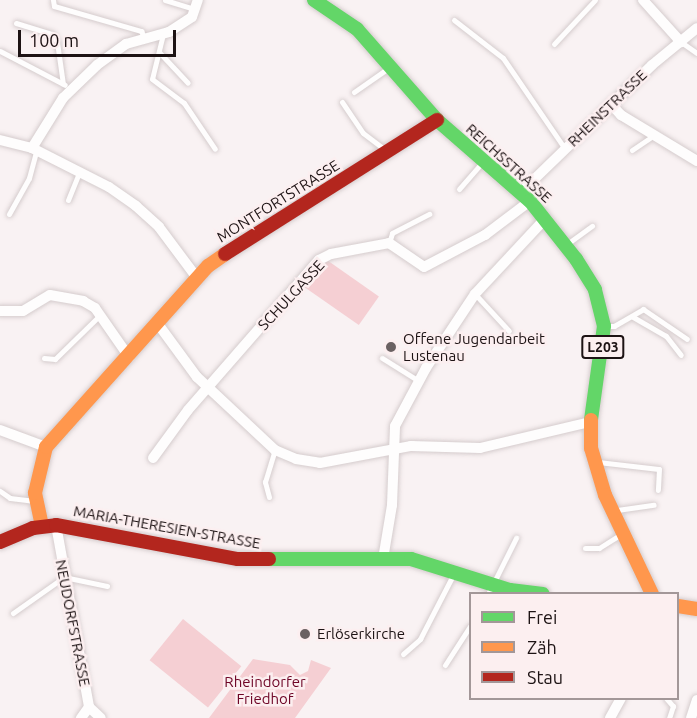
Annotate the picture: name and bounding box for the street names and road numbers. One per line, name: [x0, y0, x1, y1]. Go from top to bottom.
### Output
street label: RHEINSTRASSE: [564, 66, 650, 150]
street label: REICHSSTRASSE: [462, 120, 556, 206]
street label: MONTFORTSTRASSE: [213, 156, 343, 246]
street label: SCHULGASSE: [254, 256, 328, 334]
road number: L203: [580, 336, 626, 358]
street label: MARIA-THERESIEN-STRASSE: [72, 502, 262, 552]
street label: NEUDORFSTRASSE: [52, 558, 94, 688]

